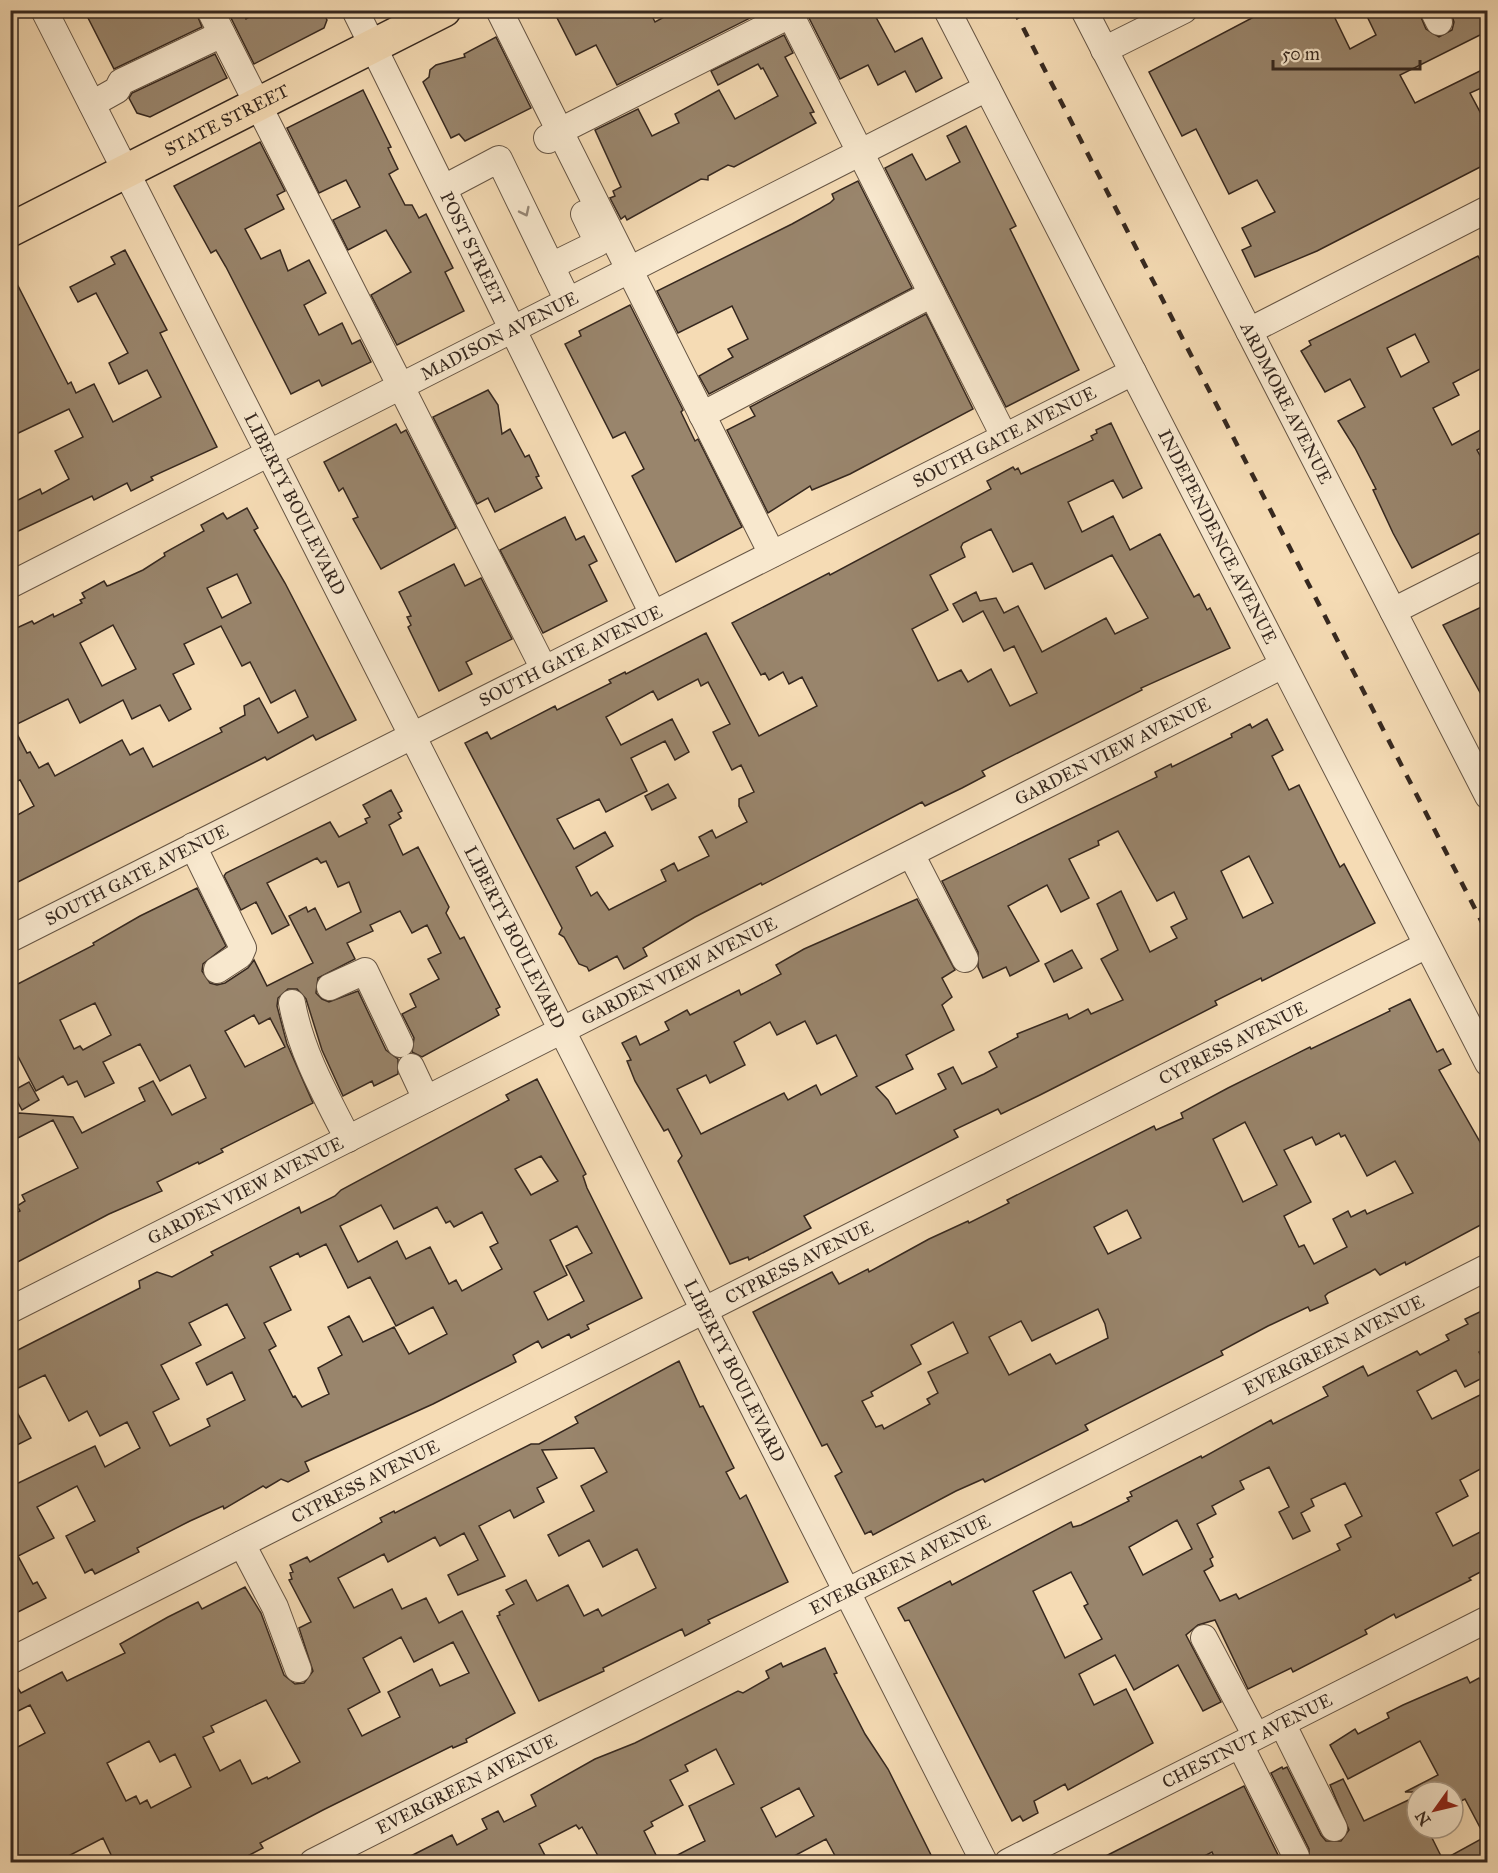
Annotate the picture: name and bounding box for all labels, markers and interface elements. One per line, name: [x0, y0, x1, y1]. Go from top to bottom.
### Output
scale bar: [1273, 33, 1420, 71]
text: 50 m: [1282, 43, 1320, 65]
street label: STATE STREET: [161, 79, 293, 161]
street label: POST STREET: [435, 188, 510, 309]
one-way arrow: [517, 205, 529, 216]
street label: MADISON AVENUE: [417, 287, 582, 385]
street label: ARDMORE AVENUE: [1235, 318, 1337, 488]
street label: SOUTH GATE AVENUE: [909, 381, 1100, 492]
street label: LIBERTY BOULEVARD: [239, 409, 350, 599]
street label: INDEPENDENCE AVENUE: [1153, 426, 1282, 648]
street label: SOUTH GATE AVENUE: [475, 600, 666, 711]
street label: GARDEN VIEW AVENUE: [1011, 693, 1214, 810]
street label: SOUTH GATE AVENUE: [41, 820, 232, 930]
street label: LIBERTY BOULEVARD: [459, 842, 570, 1032]
street label: GARDEN VIEW AVENUE: [577, 912, 781, 1030]
street label: CYPRESS AVENUE: [1155, 997, 1311, 1090]
street label: GARDEN VIEW AVENUE: [144, 1132, 347, 1249]
street label: CYPRESS AVENUE: [721, 1216, 877, 1309]
street label: LIBERTY BOULEVARD: [679, 1276, 790, 1466]
street label: EVERGREEN AVENUE: [1239, 1290, 1428, 1400]
street label: CYPRESS AVENUE: [287, 1435, 443, 1528]
street label: EVERGREEN AVENUE: [806, 1510, 994, 1620]
street label: CHESTNUT AVENUE: [1158, 1689, 1336, 1793]
street label: EVERGREEN AVENUE: [372, 1729, 561, 1839]
north arrow: [1405, 1780, 1465, 1840]
text: N: [1411, 1807, 1435, 1829]

